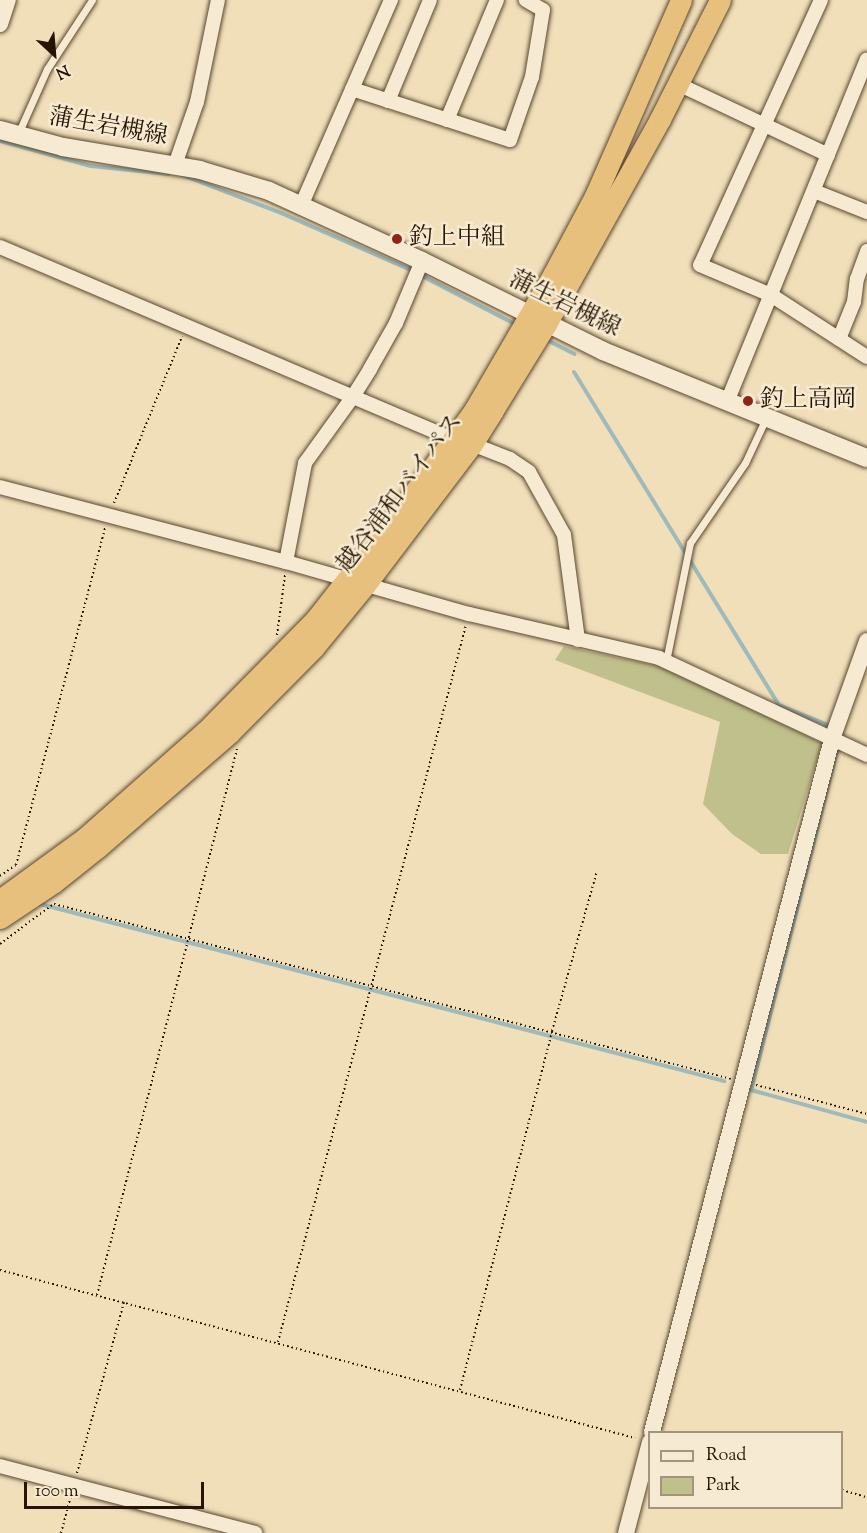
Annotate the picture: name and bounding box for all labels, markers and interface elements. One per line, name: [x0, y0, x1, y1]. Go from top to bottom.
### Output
north arrow: [24, 24, 84, 84]
text: N: [51, 57, 73, 84]
street label: 蒲生岩槻線: [46, 103, 170, 153]
place label: 釣上中組: [409, 225, 505, 253]
marker: 釣上中組: [390, 232, 404, 246]
street label: 蒲生岩槻線: [504, 266, 624, 344]
place label: 釣上高岡: [760, 387, 856, 415]
marker: 釣上高岡: [741, 394, 755, 408]
street label: 越谷浦和バイパス: [332, 409, 470, 579]
legend: [648, 1431, 843, 1509]
text: Road: [706, 1443, 746, 1469]
scale bar: [27, 1470, 207, 1508]
text: Park: [706, 1473, 740, 1499]
text: 100 m: [35, 1479, 79, 1505]

